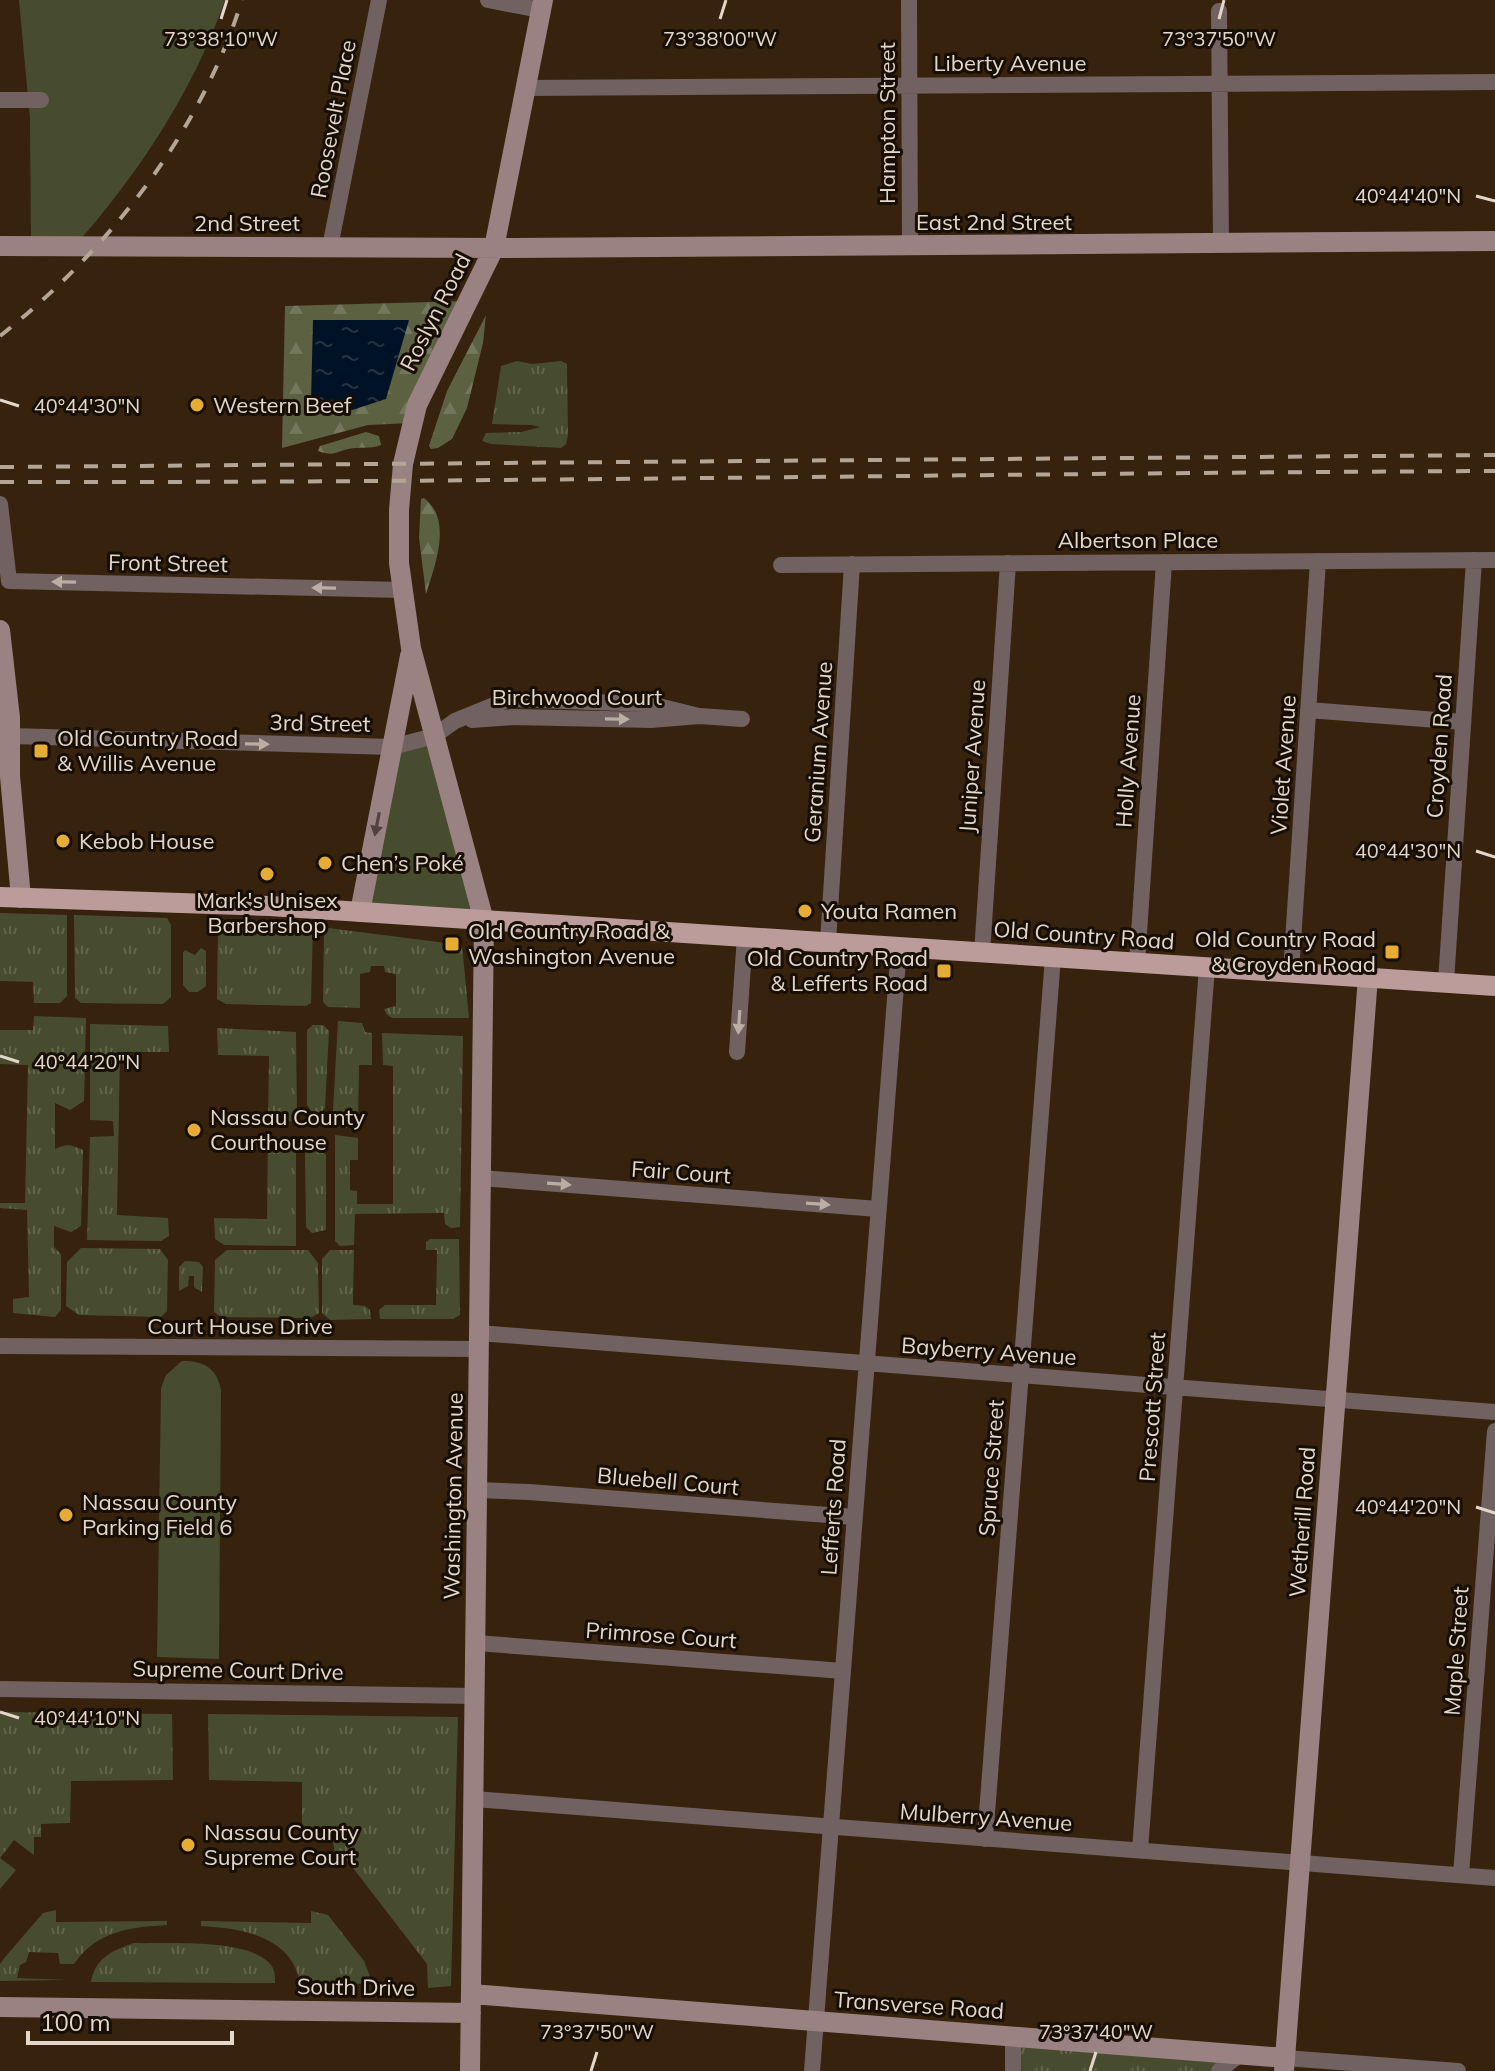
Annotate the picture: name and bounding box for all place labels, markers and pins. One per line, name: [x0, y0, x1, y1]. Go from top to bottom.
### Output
place label: Western Beef: [213, 391, 352, 419]
marker: Western Beef: [188, 396, 206, 414]
place label: Old Country Road & Willis Avenue: [57, 724, 238, 777]
marker: Old Country Road & Willis Avenue: [32, 742, 50, 760]
place label: Kebob House: [79, 827, 214, 855]
marker: Kebob House: [54, 832, 72, 850]
place label: Chen’s Poké: [341, 849, 464, 877]
marker: Chen’s Poké: [316, 854, 334, 872]
marker: Mark's Unisex Barbershop: [258, 865, 276, 883]
place label: Mark's Unisex Barbershop: [196, 886, 338, 939]
place label: Youta Ramen: [820, 897, 957, 925]
marker: Youta Ramen: [796, 902, 814, 920]
place label: Old Country Road & Washington Avenue: [468, 917, 675, 970]
place label: Old Country Road & Croyden Road: [1195, 925, 1376, 978]
marker: Old Country Road & Washington Avenue: [443, 935, 461, 953]
marker: Old Country Road & Croyden Road: [1383, 943, 1401, 961]
place label: Old Country Road & Lefferts Road: [747, 944, 928, 997]
marker: Old Country Road & Lefferts Road: [935, 962, 953, 980]
place label: Nassau County Courthouse: [210, 1103, 365, 1156]
marker: Nassau County Courthouse: [185, 1121, 203, 1139]
place label: Nassau County Parking Field 6: [82, 1488, 237, 1541]
marker: Nassau County Parking Field 6: [57, 1506, 75, 1524]
place label: Nassau County Supreme Court: [204, 1818, 359, 1871]
marker: Nassau County Supreme Court: [179, 1836, 197, 1854]

